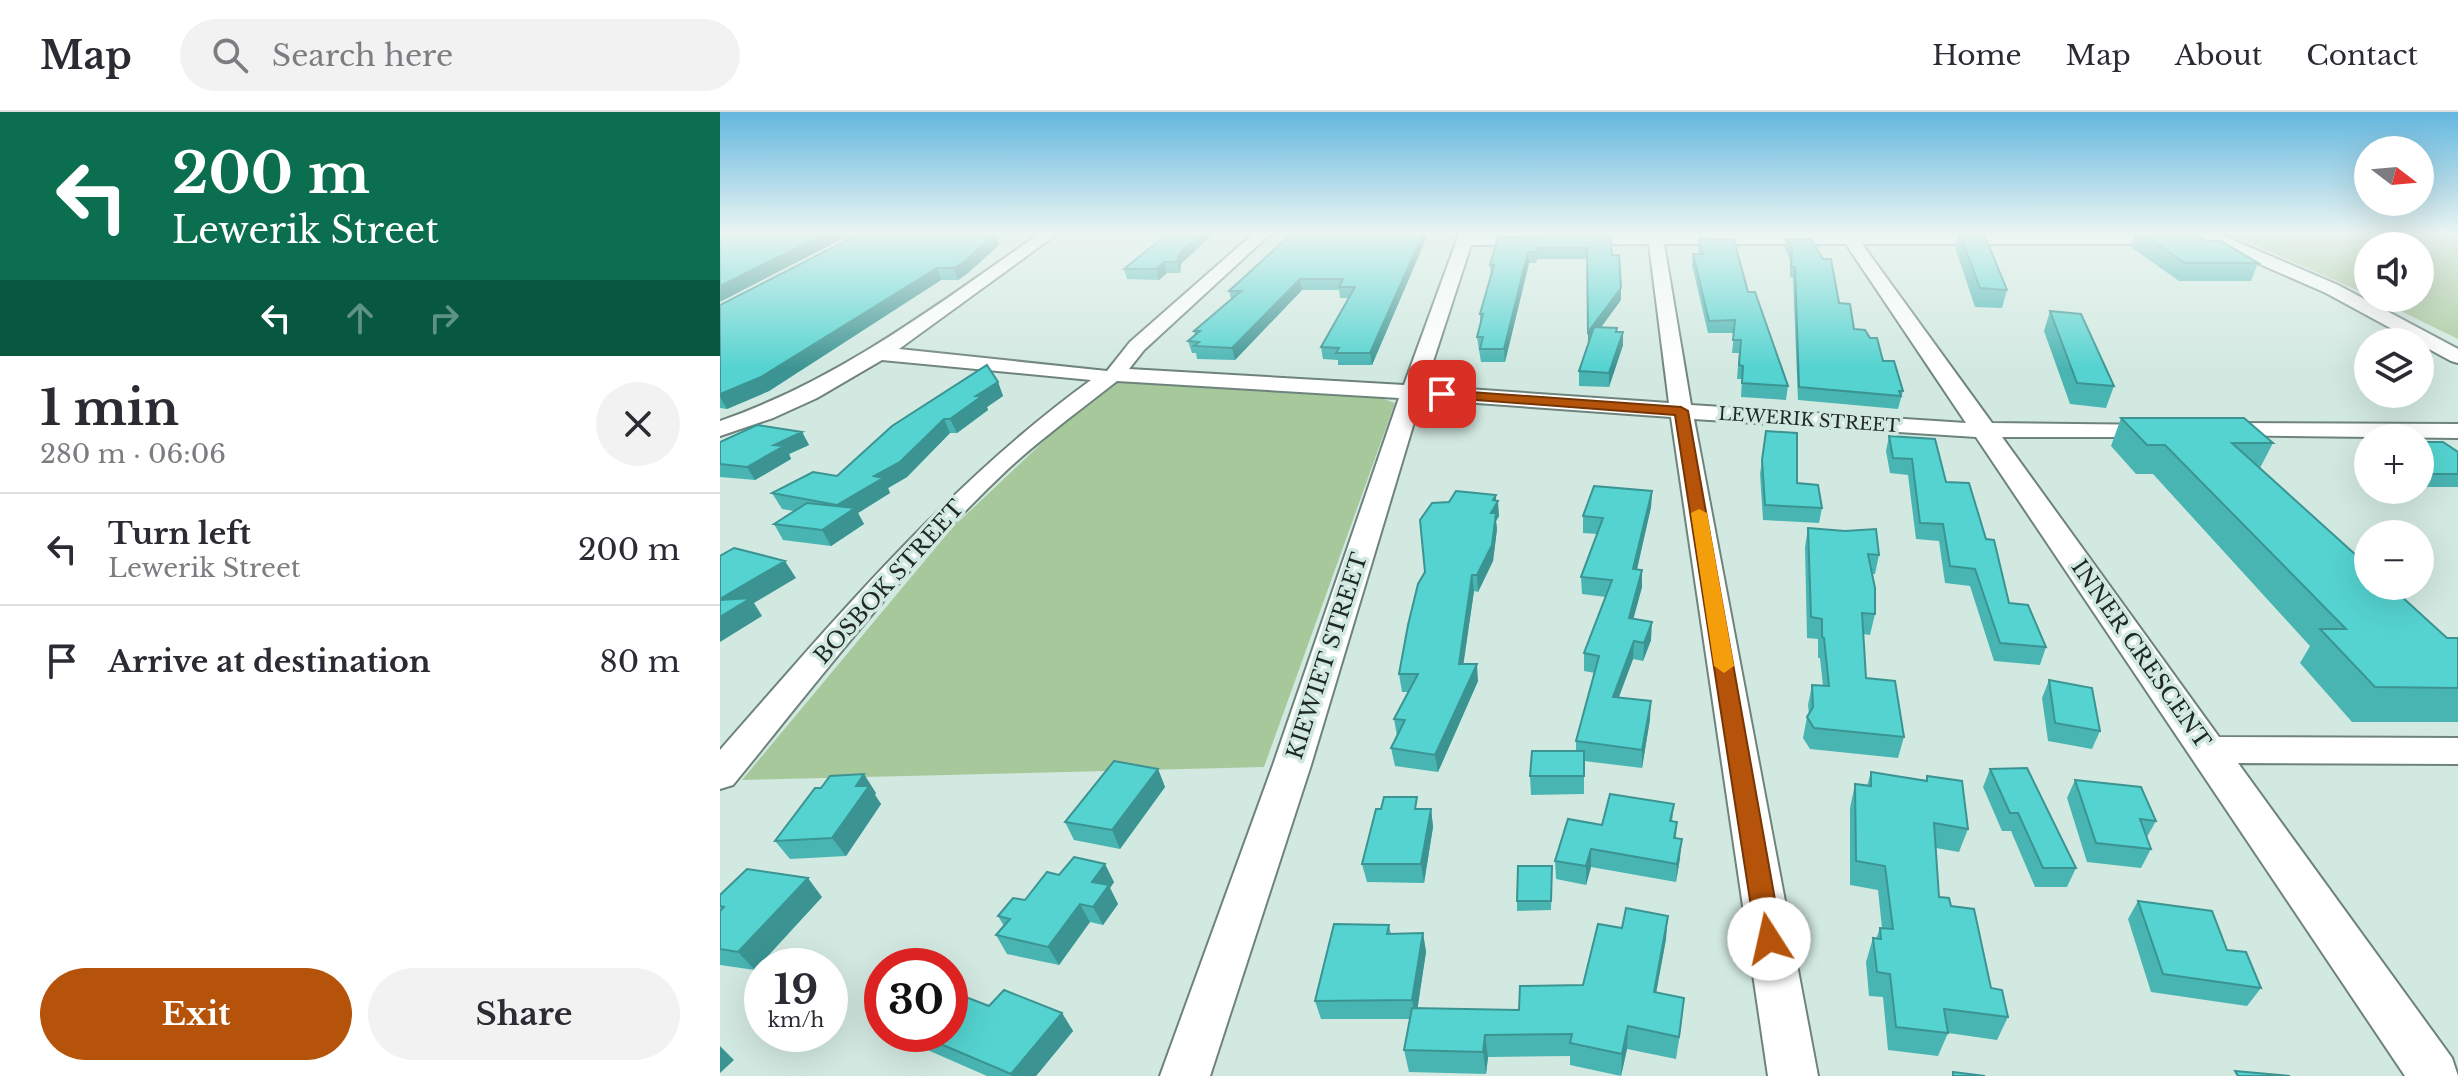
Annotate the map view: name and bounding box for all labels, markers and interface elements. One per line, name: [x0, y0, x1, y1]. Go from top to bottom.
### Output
search box: [180, 19, 740, 91]
text: Map: [40, 32, 132, 79]
icon: search: [208, 33, 252, 77]
text: Search here: [272, 37, 453, 74]
text: Home: [1932, 38, 2022, 73]
text: Map: [2066, 38, 2131, 73]
text: About: [2175, 38, 2262, 73]
text: Contact: [2306, 38, 2418, 73]
north arrow: [2354, 136, 2434, 216]
map controls: [2354, 136, 2434, 600]
text: 200 m: [172, 139, 370, 208]
icon: left: [40, 144, 144, 248]
text: Lewerik Street: [172, 208, 439, 253]
button: sound: [2354, 232, 2434, 312]
icon: left: [254, 296, 298, 340]
icon: ahead: [338, 296, 382, 340]
icon: right: [422, 296, 466, 340]
button: layers: [2354, 328, 2434, 408]
pin: [1408, 360, 1476, 428]
icon: arrive: [1420, 372, 1464, 416]
text: 1 min: [40, 378, 179, 438]
button: close: [596, 382, 680, 466]
street label: LEWERIK STREET: [1718, 403, 1901, 437]
button: +: [2354, 424, 2434, 504]
text: 280 m · 06:06: [40, 438, 226, 470]
street label: BOSBOK STREET: [808, 494, 970, 669]
text: Turn left: [108, 515, 251, 552]
button: −: [2354, 520, 2434, 600]
icon: left: [40, 527, 84, 571]
text: 200 m: [578, 531, 680, 568]
street label: KIEWIET STREET: [1281, 549, 1373, 762]
text: Lewerik Street: [108, 552, 301, 584]
street label: INNER CRESCENT: [2066, 555, 2216, 754]
icon: arrive: [40, 639, 84, 683]
text: Arrive at destination: [108, 643, 431, 680]
text: 80 m: [600, 643, 680, 680]
position arrow: [1727, 897, 1811, 981]
speed limit sign: 30: [864, 948, 968, 1052]
text: 19: [774, 965, 818, 1015]
button: Exit: [40, 968, 352, 1060]
button: Share: [368, 968, 680, 1060]
text: km/h: [768, 1008, 824, 1032]

